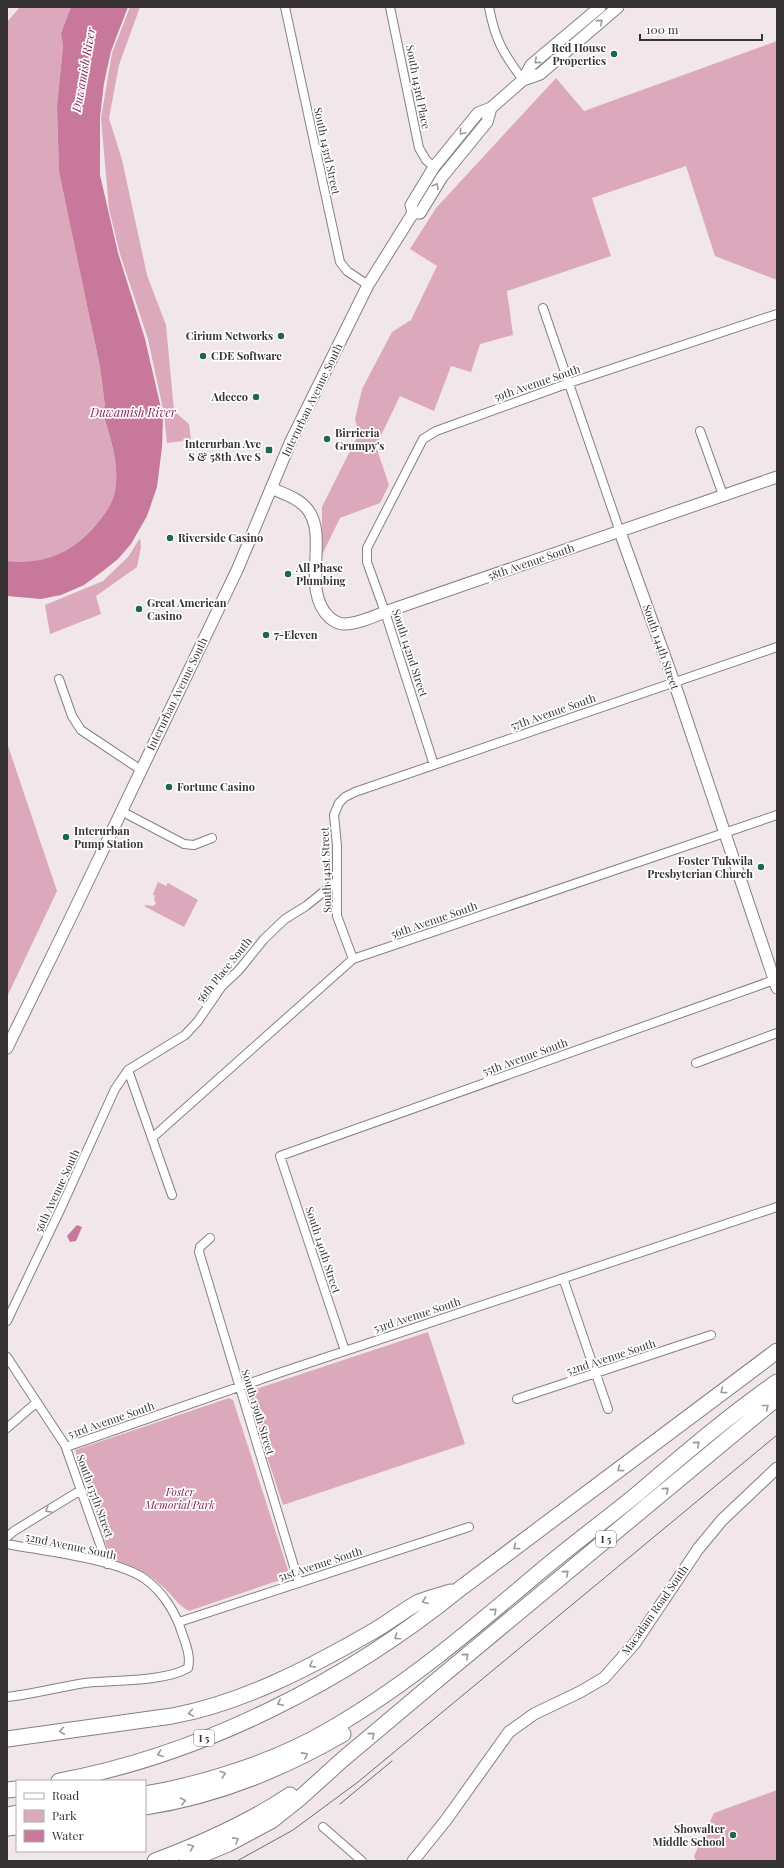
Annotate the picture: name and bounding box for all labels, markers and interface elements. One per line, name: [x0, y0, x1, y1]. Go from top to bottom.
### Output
scale bar: [640, 16, 762, 42]
one-way arrow: [596, 20, 603, 27]
text: 100 m: [646, 21, 679, 37]
water label: Duwamish River: [68, 25, 98, 114]
place label: Red House Properties: [552, 40, 606, 68]
street label: South 143rd Place: [403, 44, 434, 131]
marker: Red House Properties: [609, 49, 619, 59]
one-way arrow: [534, 56, 541, 63]
street label: South 143rd Street: [311, 106, 344, 196]
one-way arrow: [459, 127, 466, 134]
one-way arrow: [432, 183, 439, 190]
place label: Cirium Networks: [186, 328, 273, 343]
marker: Cirium Networks: [276, 331, 286, 341]
street label: Interurban Avenue South: [278, 340, 346, 459]
place label: CDE Software: [211, 348, 282, 363]
marker: CDE Software: [198, 351, 208, 361]
street label: 59th Avenue South: [492, 361, 583, 404]
place label: Adecco: [210, 389, 248, 404]
marker: Adecco: [251, 392, 261, 402]
water label: Duwamish River: [89, 404, 177, 420]
place label: Birrieria Grumpy's: [335, 425, 384, 453]
marker: Birrieria Grumpy's: [322, 434, 332, 444]
place label: Interurban Ave S & 58th Ave S: [185, 436, 261, 464]
marker: Interurban Ave S & 58th Ave S: [264, 445, 274, 455]
place label: Riverside Casino: [178, 530, 263, 545]
marker: Riverside Casino: [165, 533, 175, 543]
street label: 58th Avenue South: [485, 539, 577, 583]
place label: All Phase Plumbing: [295, 560, 347, 588]
marker: All Phase Plumbing: [283, 569, 293, 579]
place label: Great American Casino: [147, 595, 227, 623]
street label: South 144th Street: [640, 602, 683, 691]
marker: Great American Casino: [134, 604, 144, 614]
street label: South 142nd Street: [389, 607, 432, 699]
place label: 7-Eleven: [274, 627, 318, 642]
marker: 7-Eleven: [261, 630, 271, 640]
street label: Interurban Avenue South: [143, 634, 211, 753]
street label: 57th Avenue South: [508, 690, 598, 733]
place label: Fortune Casino: [177, 779, 255, 794]
marker: Fortune Casino: [164, 782, 174, 792]
place label: Interurban Pump Station: [74, 823, 143, 851]
street label: South 141st Street: [317, 827, 334, 913]
marker: Interurban Pump Station: [61, 832, 71, 842]
place label: Foster Tukwila Presbyterian Church: [647, 853, 753, 881]
marker: Foster Tukwila Presbyterian Church: [756, 862, 766, 872]
street label: 56th Avenue South: [388, 897, 480, 941]
street label: 56th Place South: [192, 933, 255, 1006]
street label: 55th Avenue South: [480, 1034, 570, 1079]
street label: 56th Avenue South: [31, 1146, 83, 1235]
street label: South 140th Street: [302, 1205, 345, 1295]
street label: 53rd Avenue South: [371, 1293, 463, 1336]
street label: 52nd Avenue South: [564, 1335, 658, 1378]
street label: South 139th Street: [238, 1367, 279, 1456]
one-way arrow: [721, 1386, 728, 1393]
street label: 53rd Avenue South: [66, 1397, 157, 1441]
one-way arrow: [761, 1405, 768, 1412]
one-way arrow: [692, 1442, 700, 1449]
street label: South 137th Street: [73, 1452, 118, 1540]
one-way arrow: [617, 1464, 624, 1471]
park label: Foster Memorial Park: [144, 1484, 215, 1512]
one-way arrow: [661, 1487, 668, 1494]
one-way arrow: [45, 1506, 52, 1513]
street label: 52nd Avenue South: [24, 1529, 119, 1563]
road number: I 5: [596, 1531, 616, 1547]
street label: 51st Avenue South: [276, 1543, 364, 1584]
one-way arrow: [513, 1543, 520, 1550]
street label: Macadam Road South: [618, 1561, 692, 1658]
one-way arrow: [561, 1570, 568, 1577]
one-way arrow: [421, 1596, 428, 1604]
one-way arrow: [489, 1609, 496, 1616]
one-way arrow: [394, 1632, 401, 1640]
one-way arrow: [461, 1653, 468, 1660]
one-way arrow: [309, 1660, 316, 1668]
one-way arrow: [277, 1699, 284, 1706]
one-way arrow: [188, 1708, 194, 1716]
one-way arrow: [59, 1726, 66, 1735]
road number: I 5: [194, 1730, 214, 1746]
one-way arrow: [368, 1733, 375, 1740]
one-way arrow: [157, 1749, 164, 1757]
one-way arrow: [301, 1752, 308, 1760]
one-way arrow: [220, 1771, 227, 1779]
legend: [16, 1780, 146, 1852]
text: Road: [52, 1787, 79, 1803]
one-way arrow: [180, 1797, 187, 1805]
text: Park: [52, 1807, 77, 1823]
place label: Showalter Middle School: [652, 1821, 726, 1849]
text: Water: [51, 1827, 85, 1843]
marker: Showalter Middle School: [728, 1830, 738, 1840]
one-way arrow: [232, 1837, 239, 1844]
one-way arrow: [187, 1844, 195, 1852]

